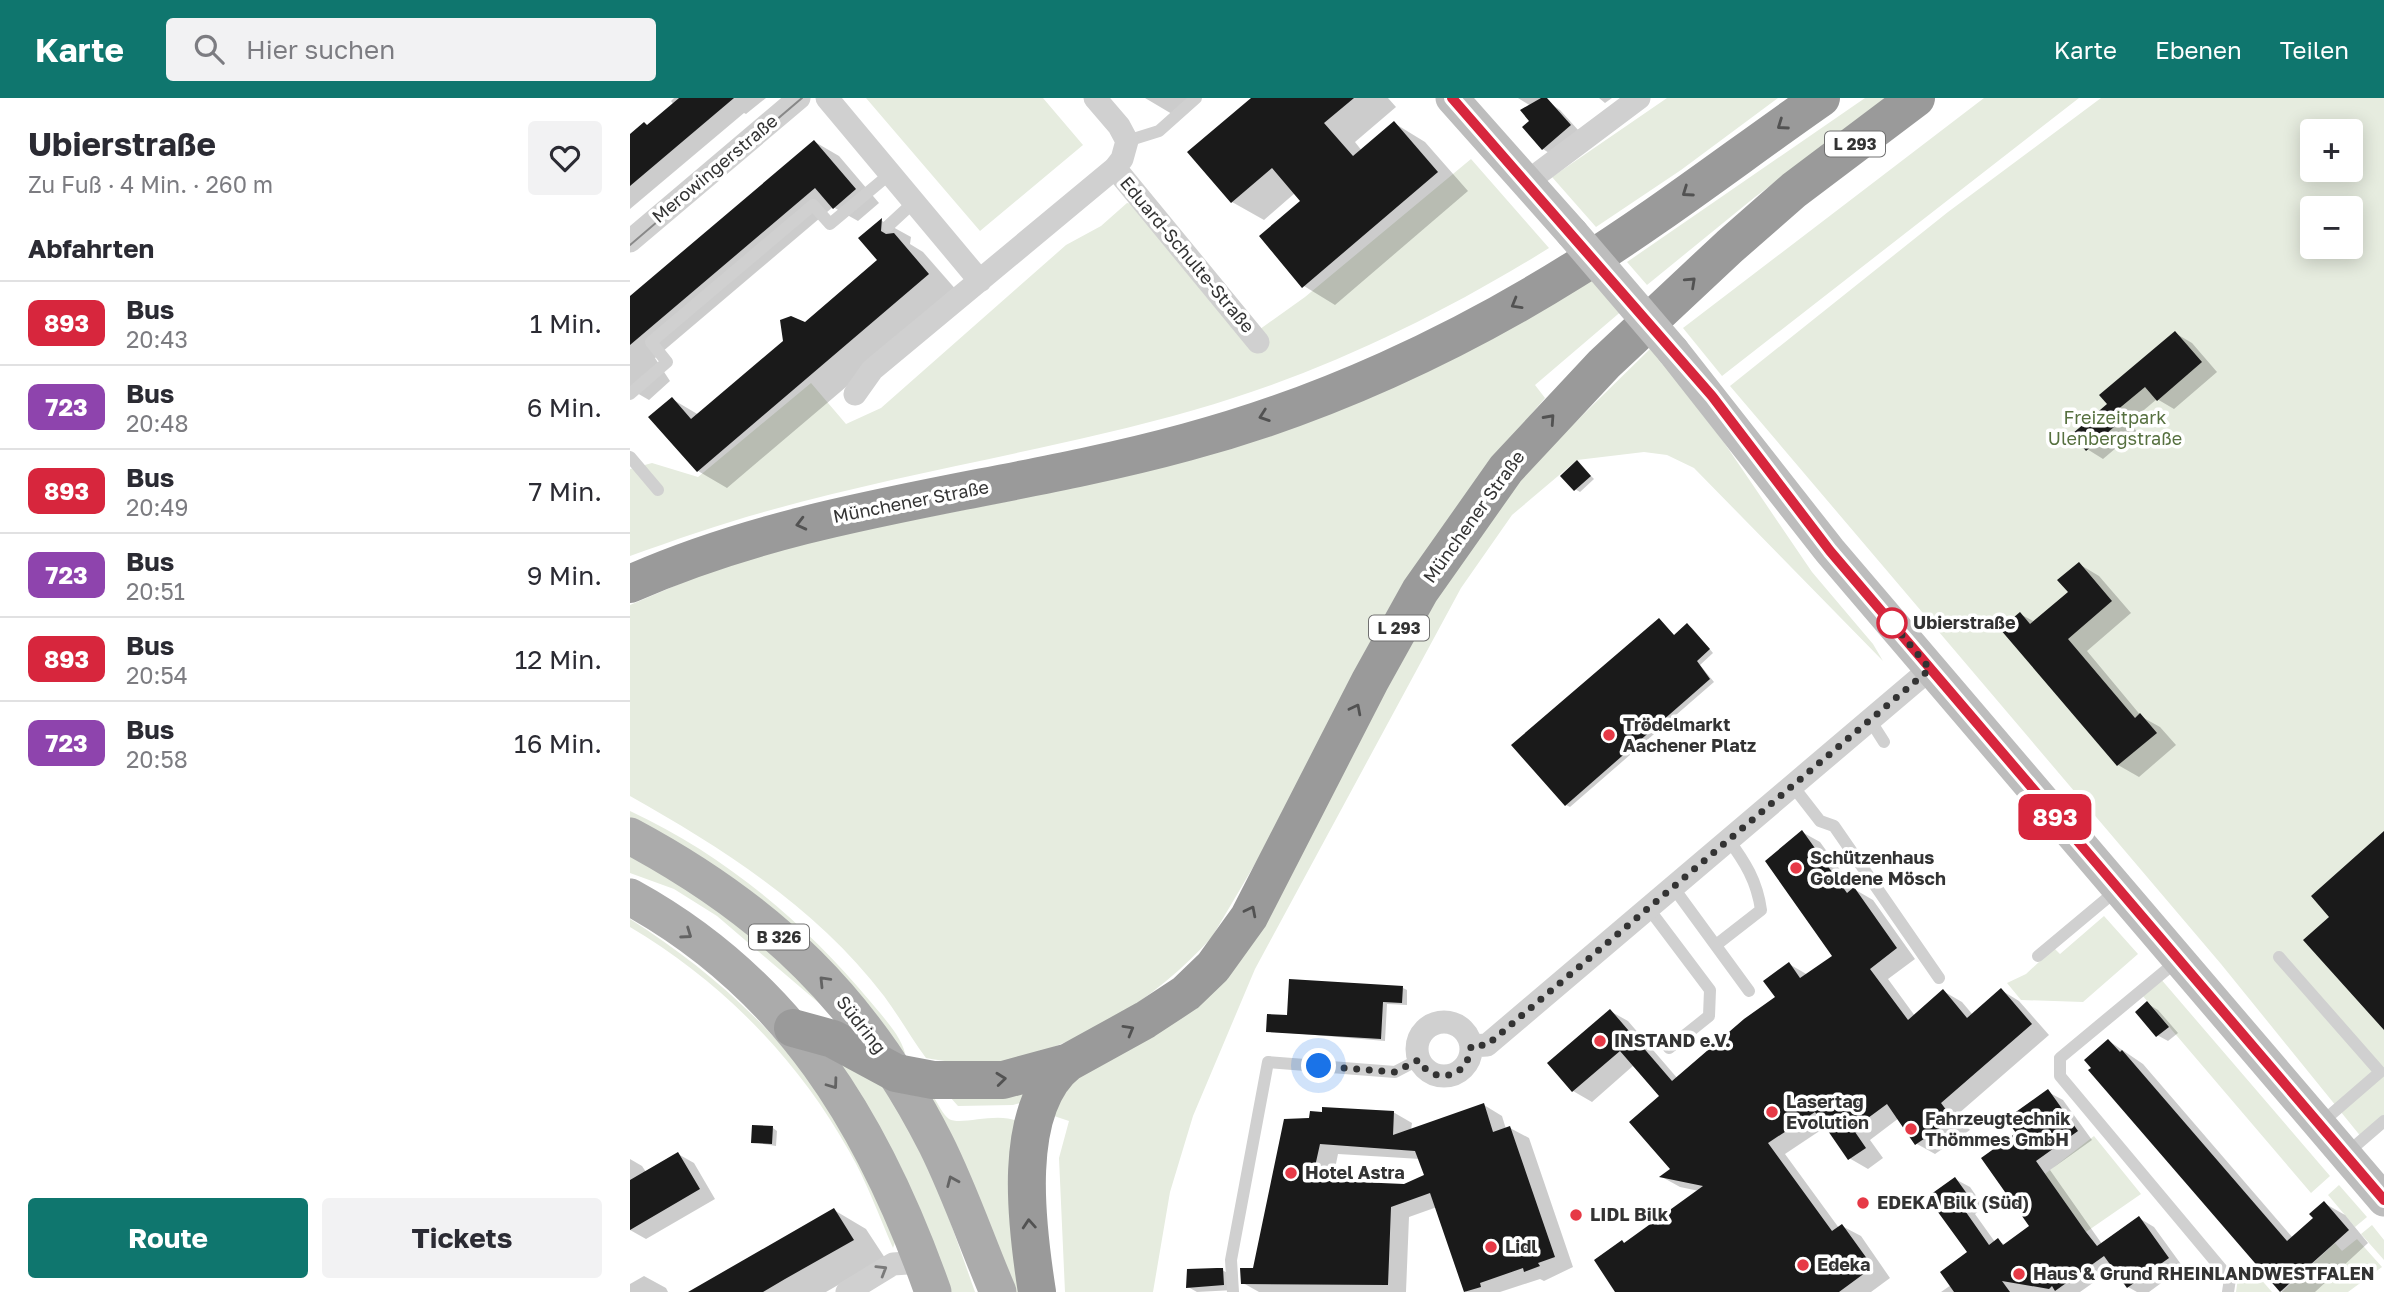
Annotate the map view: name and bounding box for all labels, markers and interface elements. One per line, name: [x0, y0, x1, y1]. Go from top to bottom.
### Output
search box: [166, 18, 656, 81]
text: Karte: [35, 30, 124, 69]
icon: search: [190, 30, 228, 68]
text: Hier suchen: [246, 34, 395, 65]
text: Karte: [2054, 35, 2117, 64]
text: Ebenen: [2155, 35, 2242, 64]
text: Teilen: [2280, 35, 2349, 64]
street label: Merowingerstraße: [647, 109, 782, 227]
one-way arrow: [1777, 117, 1790, 129]
map controls: [2300, 119, 2363, 259]
button: +: [2300, 119, 2363, 182]
button: heart: [528, 121, 602, 195]
text: Ubierstraße: [28, 124, 216, 163]
road number: L 293: [1825, 132, 1885, 156]
text: Zu Fuß · 4 Min. · 260 m: [28, 170, 273, 198]
street label: Eduard-Schulte-Straße: [1116, 172, 1260, 337]
one-way arrow: [1682, 184, 1695, 196]
button: −: [2300, 196, 2363, 259]
text: Abfahrten: [28, 233, 154, 264]
one-way arrow: [1683, 278, 1696, 290]
text: Bus: [126, 294, 174, 325]
one-way arrow: [1511, 295, 1524, 308]
text: 893: [44, 308, 89, 337]
text: 1 Min.: [530, 308, 602, 339]
text: 20:43: [126, 325, 188, 353]
text: Bus: [126, 378, 174, 409]
text: 723: [45, 392, 88, 421]
text: 6 Min.: [527, 392, 602, 423]
park label: Freizeitpark Ulenbergstraße: [2048, 406, 2182, 449]
one-way arrow: [1259, 408, 1271, 422]
text: 20:48: [126, 409, 189, 437]
one-way arrow: [1542, 414, 1554, 427]
street label: Münchener Straße: [1418, 446, 1529, 587]
text: Bus: [126, 462, 174, 493]
street label: Münchener Straße: [831, 475, 990, 527]
text: 893: [44, 476, 89, 505]
text: 7 Min.: [529, 476, 602, 507]
text: 20:49: [126, 493, 188, 521]
one-way arrow: [795, 516, 807, 530]
text: Bus: [126, 546, 174, 577]
text: 723: [45, 560, 88, 589]
text: 9 Min.: [527, 560, 602, 591]
text: 20:51: [126, 577, 185, 605]
marker: Ubierstraße: [1877, 608, 1907, 638]
place label: Ubierstraße: [1913, 611, 2016, 633]
road number: L 293: [1369, 615, 1429, 640]
text: Bus: [126, 630, 174, 661]
text: 893: [44, 644, 89, 673]
text: 12 Min.: [515, 644, 602, 675]
text: 20:54: [126, 661, 188, 689]
one-way arrow: [1347, 704, 1361, 716]
place label: Trödelmarkt Aachener Platz: [1623, 713, 1756, 756]
text: Bus: [126, 714, 174, 745]
marker: Trödelmarkt Aachener Platz: [1601, 727, 1617, 743]
text: 723: [45, 728, 88, 757]
text: 16 Min.: [514, 728, 602, 759]
text: 20:58: [126, 745, 188, 773]
line badge: 893: [2015, 794, 2095, 840]
text: 893: [2032, 802, 2078, 831]
place label: Schützenhaus Goldene Mösch: [1810, 846, 1946, 889]
marker: Schützenhaus Goldene Mösch: [1788, 860, 1804, 876]
one-way arrow: [1243, 906, 1257, 918]
road number: B 326: [749, 924, 809, 950]
one-way arrow: [679, 926, 692, 938]
one-way arrow: [820, 976, 833, 989]
street label: Südring: [832, 991, 891, 1058]
one-way arrow: [1122, 1025, 1135, 1038]
place label: INSTAND e.V.: [1614, 1029, 1731, 1051]
marker: INSTAND e.V.: [1592, 1033, 1608, 1049]
your location: [1301, 1048, 1336, 1083]
one-way arrow: [995, 1072, 1007, 1087]
one-way arrow: [824, 1076, 837, 1089]
place label: Lasertag Evolution: [1786, 1090, 1869, 1133]
marker: Lasertag Evolution: [1764, 1104, 1780, 1120]
place label: Fahrzeugtechnik Thömmes GmbH: [1925, 1107, 2071, 1150]
marker: Fahrzeugtechnik Thömmes GmbH: [1903, 1121, 1919, 1137]
place label: Hotel Astra: [1305, 1161, 1405, 1183]
marker: Hotel Astra: [1283, 1165, 1299, 1181]
one-way arrow: [946, 1176, 960, 1189]
place label: EDEKA Bilk (Süd): [1877, 1191, 2029, 1213]
marker: EDEKA Bilk (Süd): [1855, 1195, 1871, 1211]
button: Route: [28, 1198, 308, 1278]
button: Tickets: [322, 1198, 602, 1278]
place label: LIDL Bilk: [1590, 1203, 1669, 1225]
marker: LIDL Bilk: [1568, 1207, 1584, 1223]
one-way arrow: [1022, 1218, 1037, 1229]
place label: Lidl: [1505, 1235, 1537, 1257]
marker: Lidl: [1483, 1239, 1499, 1255]
place label: Edeka: [1817, 1253, 1871, 1275]
marker: Edeka: [1795, 1257, 1811, 1273]
place label: Haus & Grund RHEINLANDWESTFALEN: [2033, 1262, 2375, 1284]
one-way arrow: [875, 1265, 888, 1278]
marker: Haus & Grund RHEINLANDWESTFALEN: [2011, 1266, 2027, 1282]

